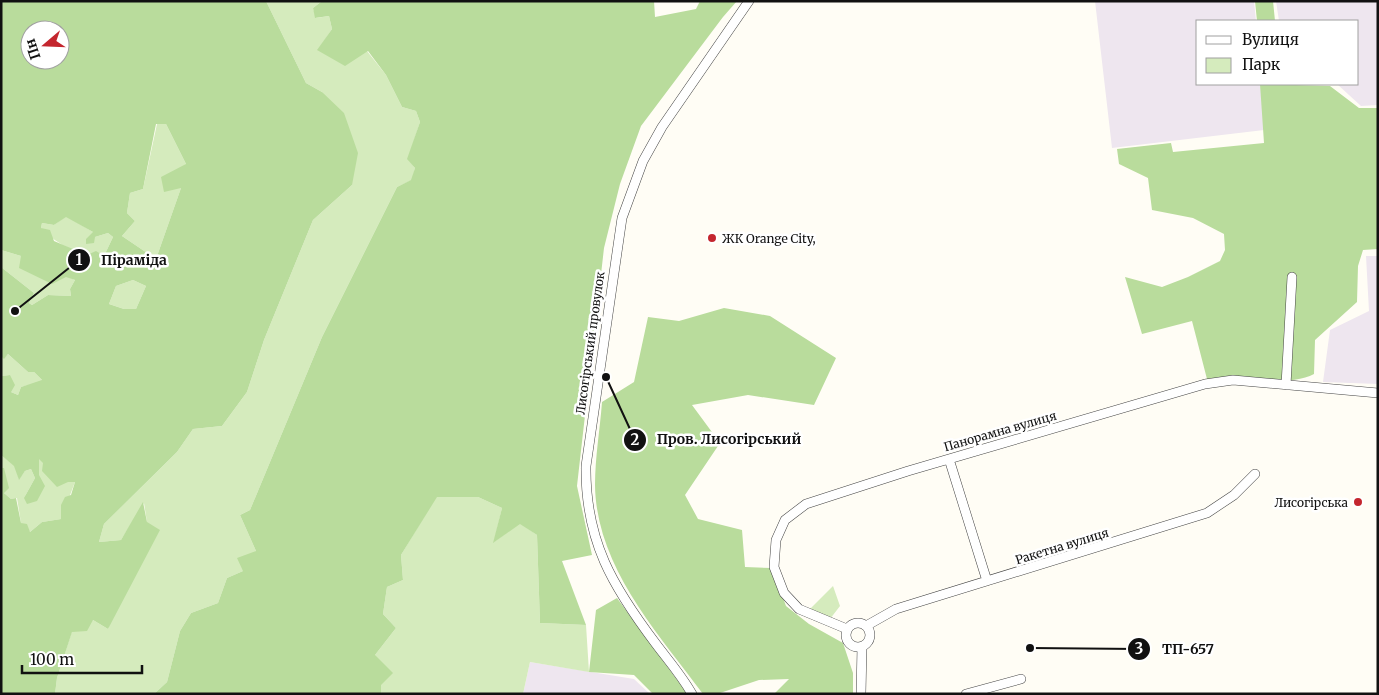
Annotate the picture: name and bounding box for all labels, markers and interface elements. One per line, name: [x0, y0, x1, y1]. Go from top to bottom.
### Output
north arrow: [20, 20, 70, 70]
legend: [1196, 20, 1359, 85]
text: Вулиця: [1242, 30, 1299, 49]
text: Пн: [21, 36, 45, 62]
text: Парк: [1242, 55, 1281, 74]
place label: ЖК Orange City,: [722, 231, 816, 246]
marker: ЖК Orange City,: [706, 232, 718, 244]
callout: Піраміда: [66, 246, 177, 275]
text: 1: [76, 250, 83, 269]
text: Піраміда: [101, 251, 167, 269]
street label: Лисогірський провулок: [573, 270, 608, 416]
street label: Панорамна вулиця: [942, 408, 1058, 454]
callout: Пров. Лисогірський: [622, 425, 812, 454]
text: 2: [631, 430, 640, 449]
text: Пров. Лисогірський: [657, 430, 801, 448]
place label: Лисогірська: [1274, 495, 1349, 510]
marker: Лисогірська: [1352, 496, 1364, 508]
street label: Ракетна вулиця: [1013, 525, 1111, 567]
callout: ТП-657: [1127, 634, 1224, 663]
text: 3: [1135, 639, 1143, 658]
text: ТП-657: [1162, 640, 1214, 658]
scale bar: [22, 642, 142, 674]
text: 100 m: [30, 650, 74, 669]

